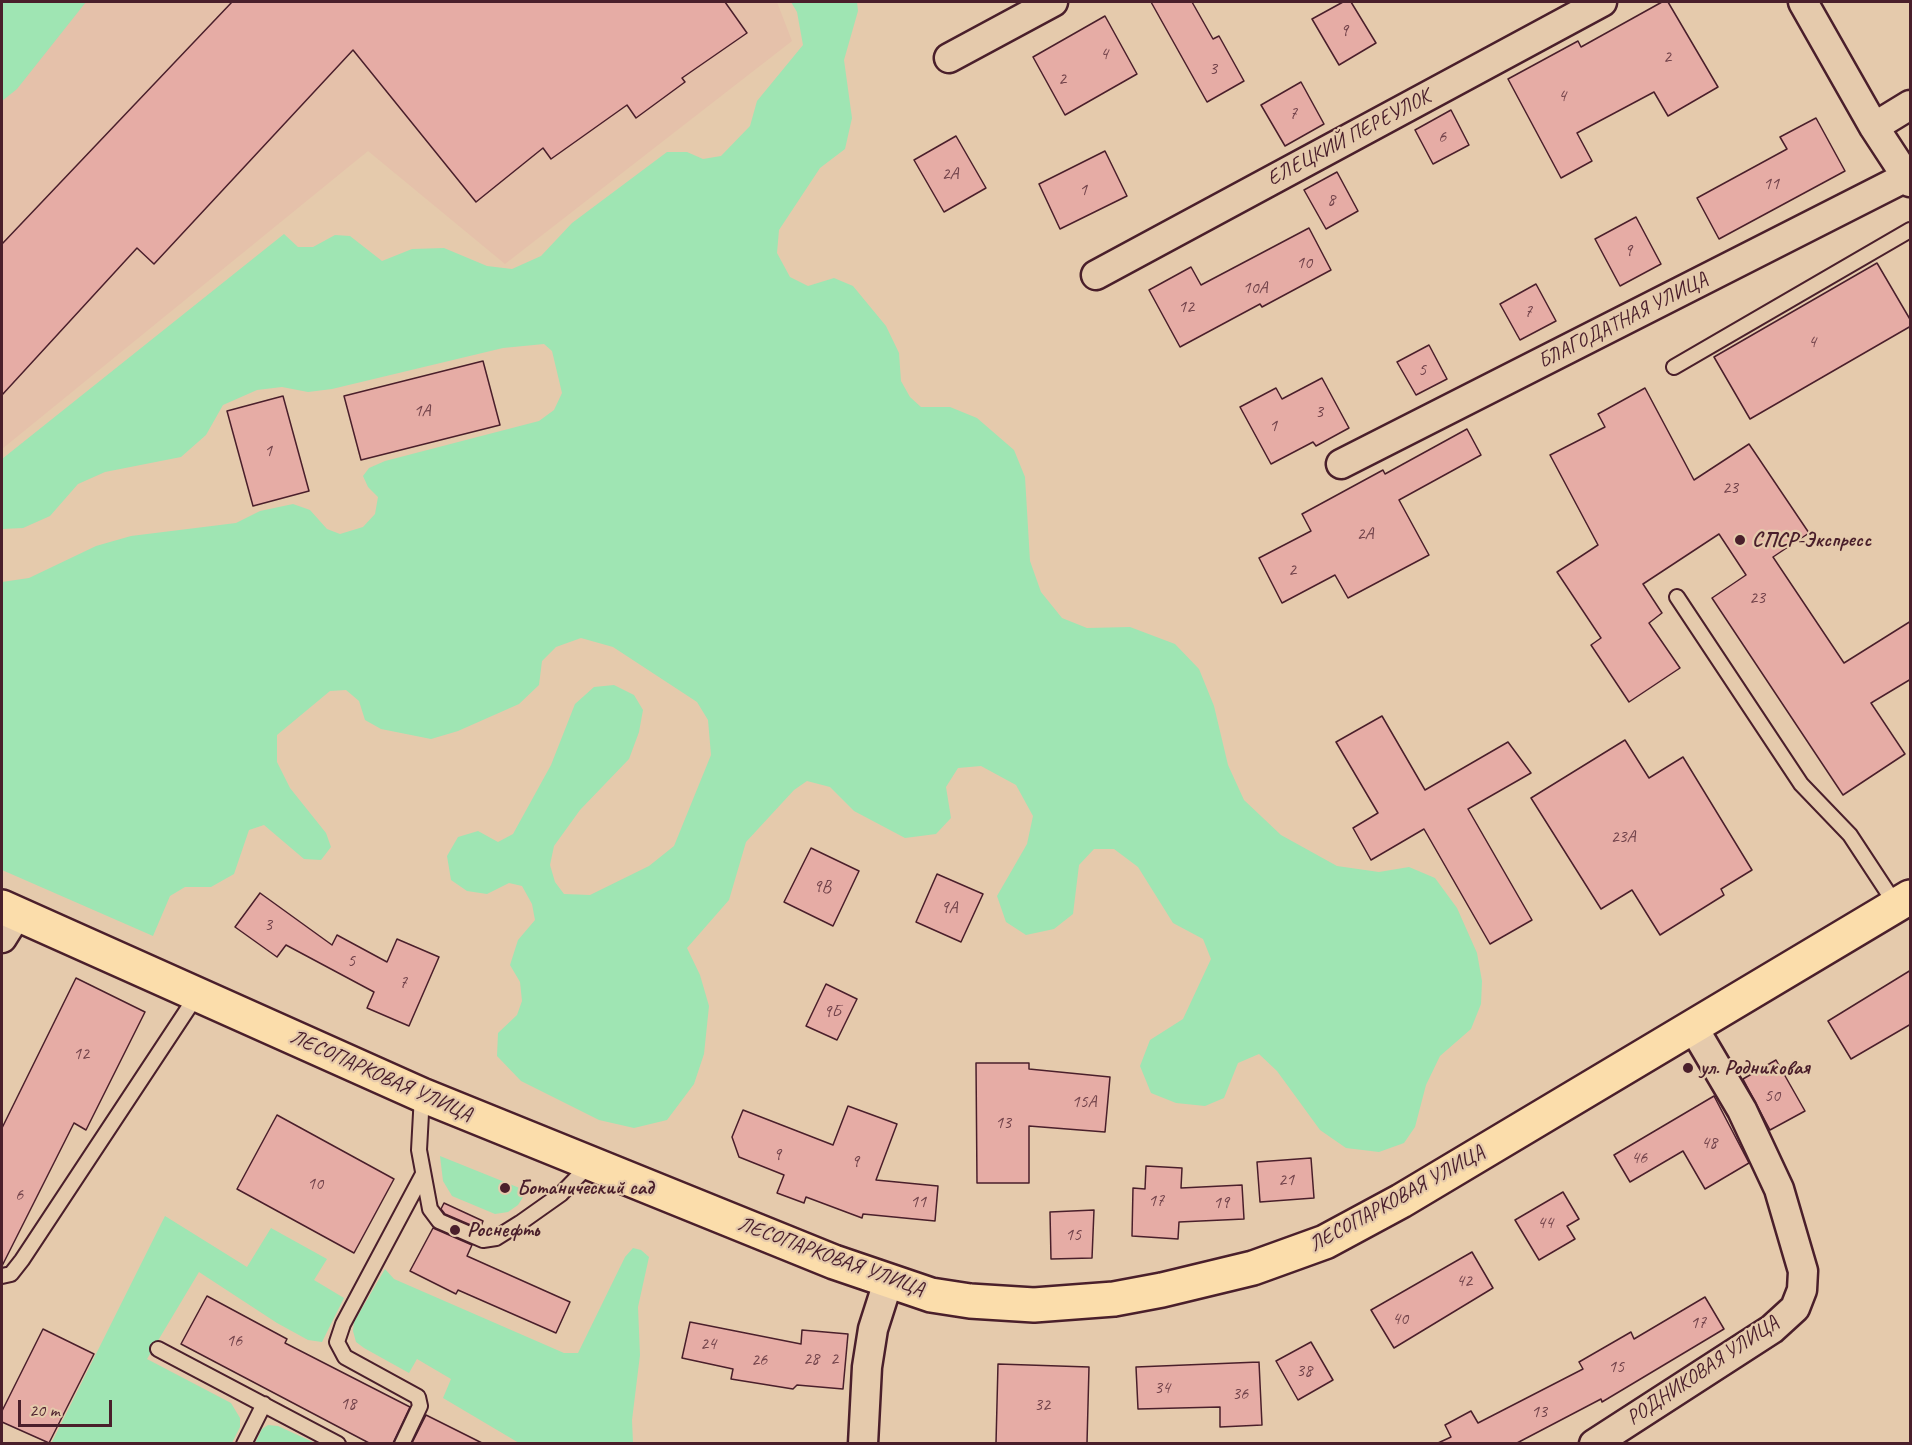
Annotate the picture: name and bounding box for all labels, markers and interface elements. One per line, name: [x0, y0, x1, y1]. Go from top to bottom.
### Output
house number: 9: [1340, 20, 1348, 42]
house number: 4: [1100, 43, 1108, 65]
house number: 2: [1663, 46, 1671, 68]
house number: 3: [1209, 58, 1217, 80]
house number: 2: [1058, 68, 1066, 90]
street label: ЕЛЕЦКИЙ ПЕРЕУЛОК: [1263, 84, 1435, 192]
house number: 4: [1558, 85, 1566, 107]
house number: 7: [1289, 103, 1297, 125]
house number: 6: [1438, 126, 1446, 148]
house number: 2А: [941, 163, 959, 185]
house number: 11: [1763, 173, 1779, 195]
house number: 1: [1079, 179, 1087, 201]
house number: 8: [1327, 189, 1335, 211]
house number: 9: [1624, 240, 1632, 262]
house number: 10: [1296, 252, 1312, 274]
street label: БЛАГОДАТНАЯ УЛИЦА: [1534, 267, 1712, 375]
house number: 10А: [1242, 277, 1268, 299]
house number: 12: [1178, 296, 1194, 318]
house number: 7: [1524, 301, 1532, 323]
house number: 4: [1808, 331, 1816, 353]
house number: 5: [1418, 359, 1426, 381]
house number: 1А: [413, 400, 431, 422]
house number: 3: [1315, 401, 1323, 423]
house number: 1: [1269, 415, 1277, 437]
house number: 1: [264, 440, 272, 462]
house number: 23: [1722, 477, 1738, 499]
house number: 2А: [1356, 523, 1374, 545]
place label: СПСР-Экспресс: [1752, 527, 1871, 553]
marker: СПСР-Экспресс: [1733, 533, 1747, 547]
house number: 2: [1288, 559, 1296, 581]
house number: 23: [1749, 587, 1765, 609]
house number: 23А: [1610, 826, 1636, 848]
house number: 9В: [813, 876, 831, 898]
house number: 9А: [940, 897, 958, 919]
house number: 3: [264, 914, 272, 936]
house number: 5: [347, 950, 355, 972]
house number: 7: [399, 972, 407, 994]
house number: 9Б: [823, 1001, 841, 1023]
street label: ЛЕСОПАРКОВАЯ УЛИЦА: [286, 1025, 476, 1127]
house number: 12: [73, 1043, 89, 1065]
place label: ул. Родниковая: [1700, 1055, 1810, 1081]
marker: ул. Родниковая: [1681, 1061, 1695, 1075]
house number: 50: [1764, 1085, 1780, 1107]
house number: 15А: [1071, 1091, 1097, 1113]
house number: 13: [995, 1112, 1011, 1134]
house number: 48: [1701, 1132, 1717, 1154]
street label: ЛЕСОПАРКОВАЯ УЛИЦА: [1305, 1140, 1489, 1258]
house number: 9: [773, 1144, 781, 1166]
house number: 46: [1631, 1147, 1647, 1169]
house number: 9: [851, 1151, 859, 1173]
house number: 21: [1278, 1169, 1294, 1191]
house number: 10: [307, 1173, 323, 1195]
place label: Ботанический сад: [517, 1175, 654, 1201]
marker: Ботанический сад: [498, 1181, 512, 1195]
house number: 6: [15, 1184, 23, 1206]
house number: 17: [1148, 1190, 1164, 1212]
house number: 11: [910, 1191, 926, 1213]
house number: 19: [1213, 1192, 1229, 1214]
street label: ЛЕСОПАРКОВАЯ УЛИЦА: [734, 1212, 928, 1302]
house number: 44: [1537, 1212, 1553, 1234]
place label: Роснефть: [467, 1217, 539, 1243]
marker: Роснефть: [448, 1223, 462, 1237]
house number: 15: [1065, 1224, 1081, 1246]
house number: 42: [1456, 1270, 1472, 1292]
house number: 40: [1392, 1308, 1408, 1330]
street label: РОДНИКОВАЯ УЛИЦА: [1622, 1311, 1784, 1431]
house number: 17: [1690, 1312, 1706, 1334]
house number: 16: [226, 1330, 242, 1352]
house number: 24: [700, 1333, 716, 1355]
house number: 28: [803, 1348, 819, 1370]
house number: 2: [830, 1348, 838, 1370]
house number: 26: [751, 1349, 767, 1371]
house number: 15: [1608, 1356, 1624, 1378]
house number: 38: [1296, 1360, 1312, 1382]
house number: 34: [1154, 1377, 1170, 1399]
house number: 36: [1232, 1383, 1248, 1405]
scale bar: [21, 1388, 116, 1426]
house number: 18: [340, 1393, 356, 1415]
house number: 32: [1034, 1394, 1050, 1416]
text: 20 m: [29, 1399, 60, 1421]
house number: 13: [1531, 1401, 1547, 1423]

